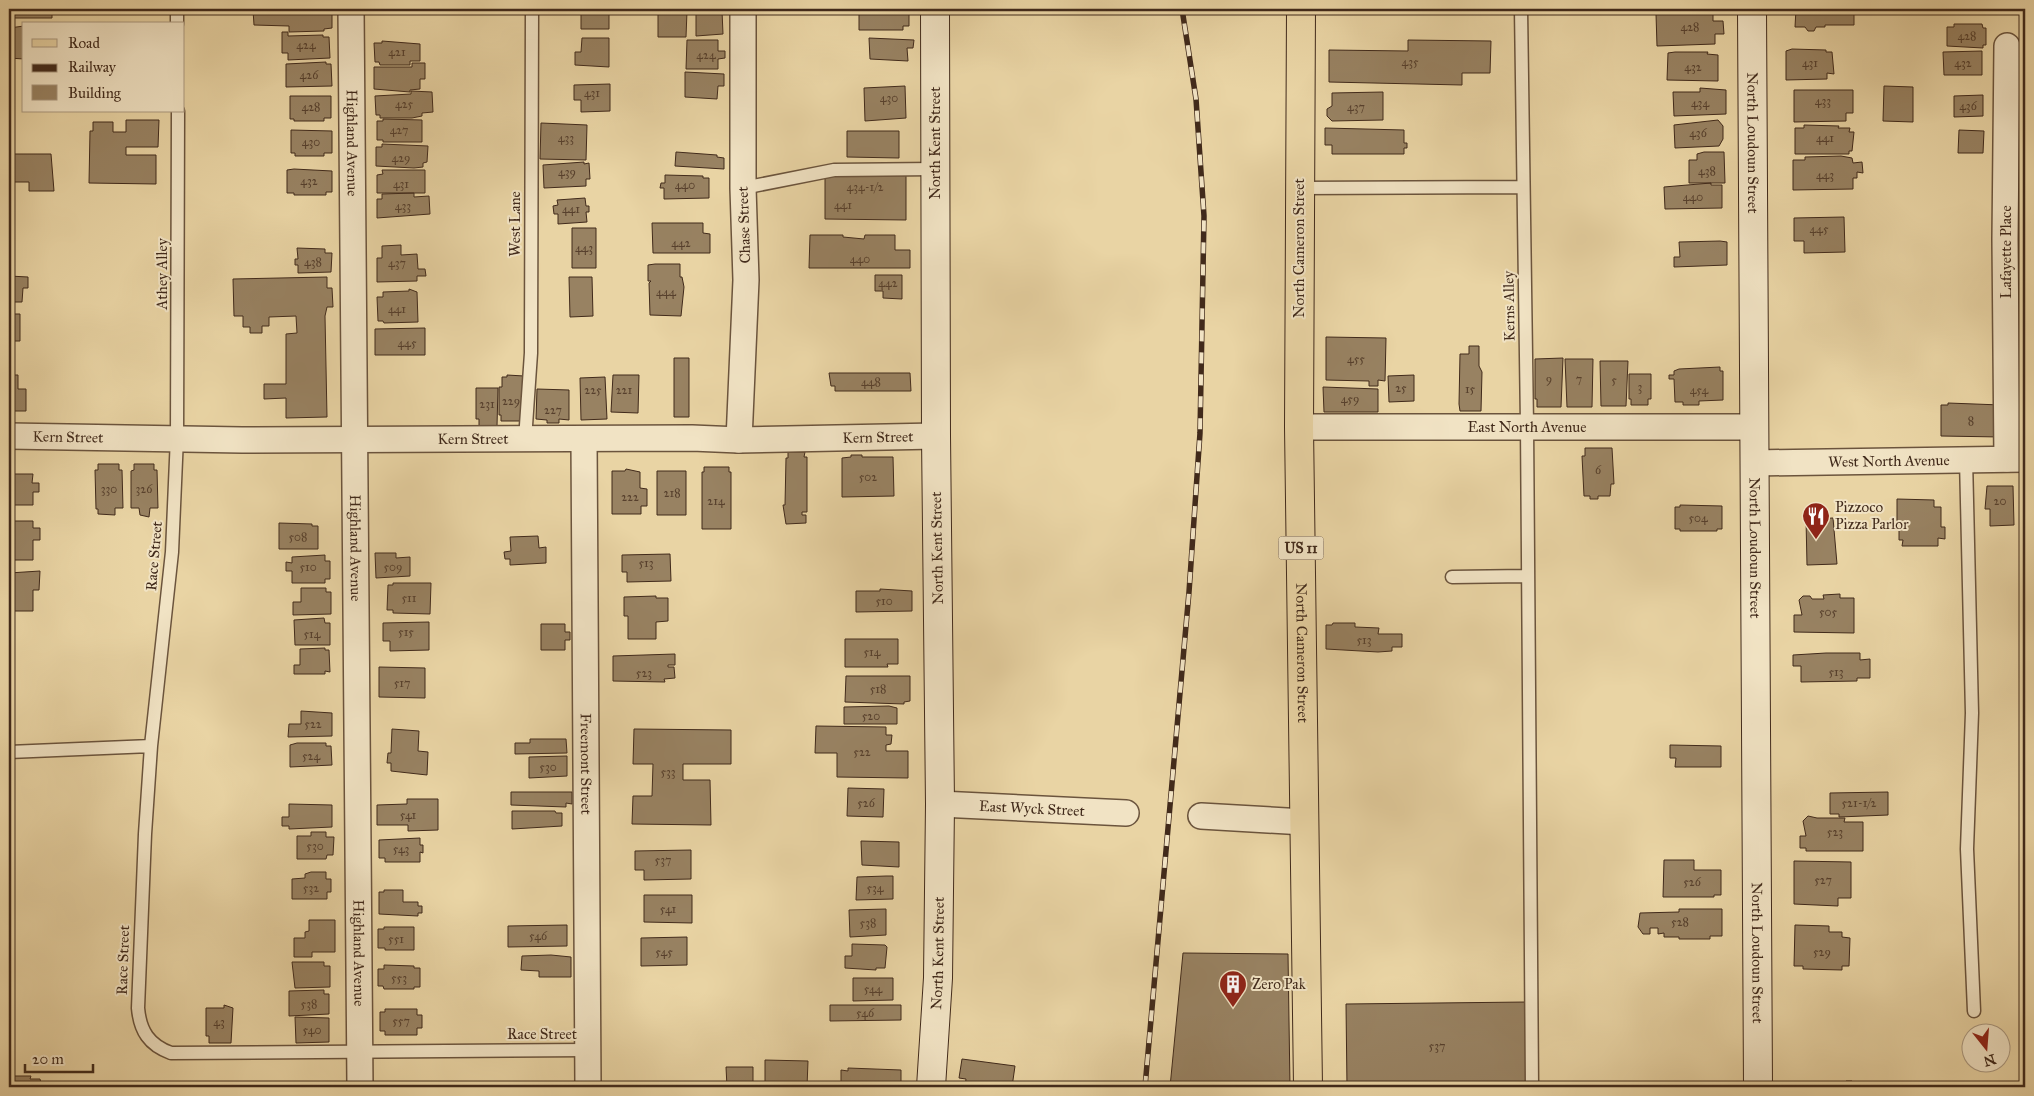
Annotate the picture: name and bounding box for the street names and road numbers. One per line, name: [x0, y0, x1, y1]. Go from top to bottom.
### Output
street label: North Loudoun Street: [1743, 72, 1762, 214]
street label: North Kent Street: [926, 86, 944, 200]
street label: Highland Avenue: [343, 90, 362, 196]
street label: North Cameron Street: [1290, 177, 1308, 318]
street label: Chase Street: [734, 185, 754, 264]
street label: West Lane: [506, 191, 524, 257]
street label: Lafayette Place: [1997, 205, 2015, 299]
street label: Athey Alley: [153, 237, 171, 311]
street label: Kerns Alley: [1499, 270, 1519, 341]
street label: East North Avenue: [1468, 418, 1586, 436]
street label: Kern Street: [32, 427, 104, 447]
street label: Kern Street: [842, 427, 914, 447]
street label: Kern Street: [437, 430, 509, 448]
street label: West North Avenue: [1828, 451, 1950, 471]
street label: North Loudoun Street: [1746, 477, 1764, 619]
street label: North Kent Street: [927, 491, 947, 605]
street label: Highland Avenue: [346, 495, 365, 601]
street label: Race Street: [142, 520, 166, 592]
road number: US 11: [1278, 536, 1324, 560]
street label: North Cameron Street: [1292, 583, 1312, 724]
street label: Freemont Street: [577, 713, 595, 816]
street label: East Wyck Street: [979, 797, 1086, 820]
street label: North Loudoun Street: [1748, 882, 1767, 1024]
street label: North Kent Street: [927, 896, 948, 1010]
street label: Highland Avenue: [349, 899, 368, 1006]
street label: Race Street: [113, 924, 133, 995]
street label: Race Street: [507, 1025, 578, 1043]

